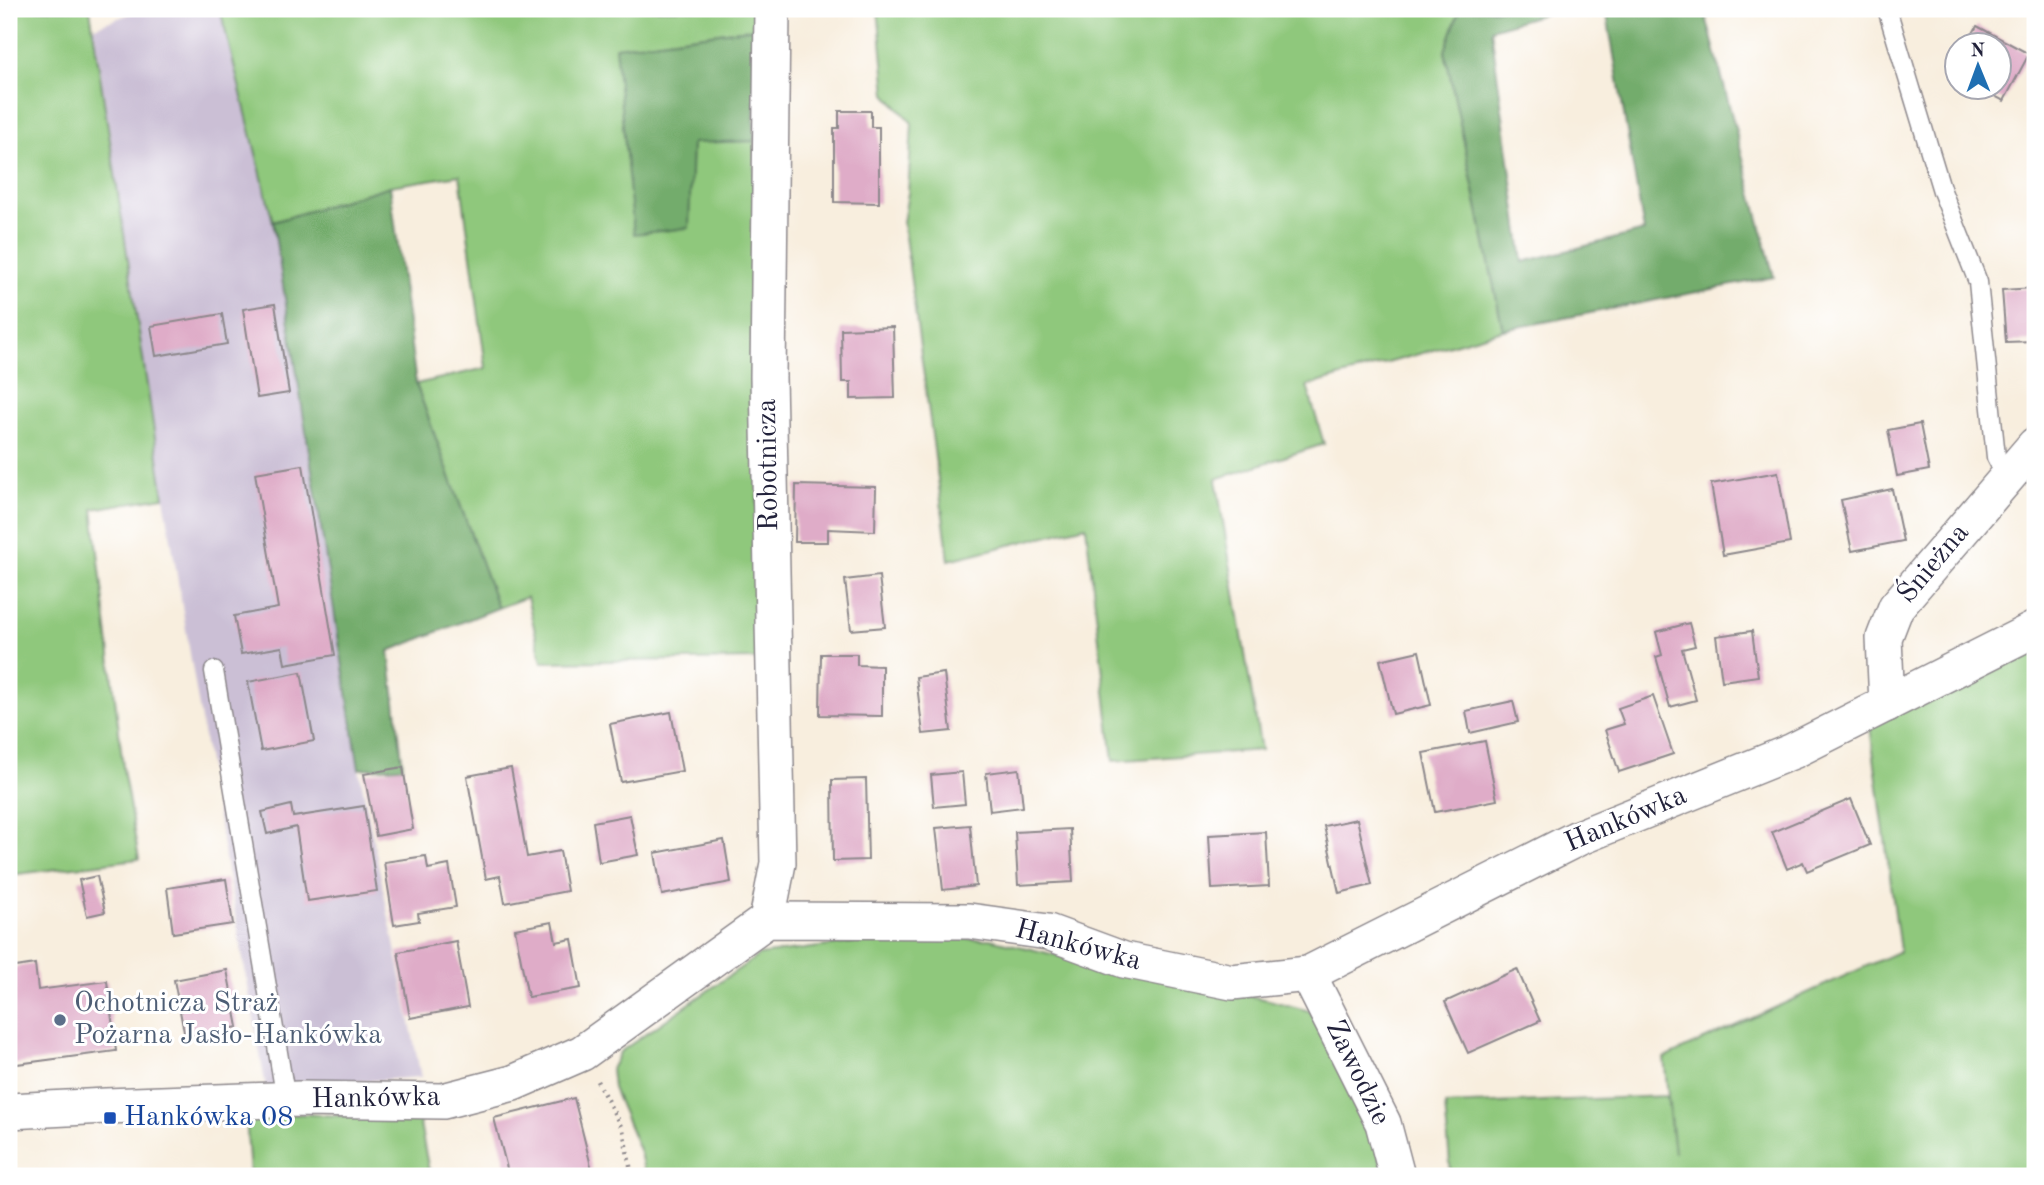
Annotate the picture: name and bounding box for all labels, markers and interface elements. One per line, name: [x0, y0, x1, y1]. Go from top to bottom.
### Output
north arrow: [1942, 32, 2012, 102]
text: N: [1970, 42, 1986, 61]
street label: Robotnicza: [754, 398, 784, 532]
street label: Śnieżna: [1889, 516, 1975, 609]
street label: Hankówka: [1561, 782, 1691, 858]
street label: Hankówka: [1012, 916, 1144, 976]
place label: Ochotnicza Straż Pożarna Jasło-Hankówka: [74, 990, 382, 1050]
marker: Ochotnicza Straż Pożarna Jasło-Hankówka: [52, 1012, 68, 1028]
street label: Zawodzie: [1320, 1016, 1394, 1130]
street label: Hankówka: [311, 1084, 441, 1114]
place label: Hankówka 08: [124, 1104, 293, 1132]
marker: Hankówka 08: [102, 1110, 118, 1126]

